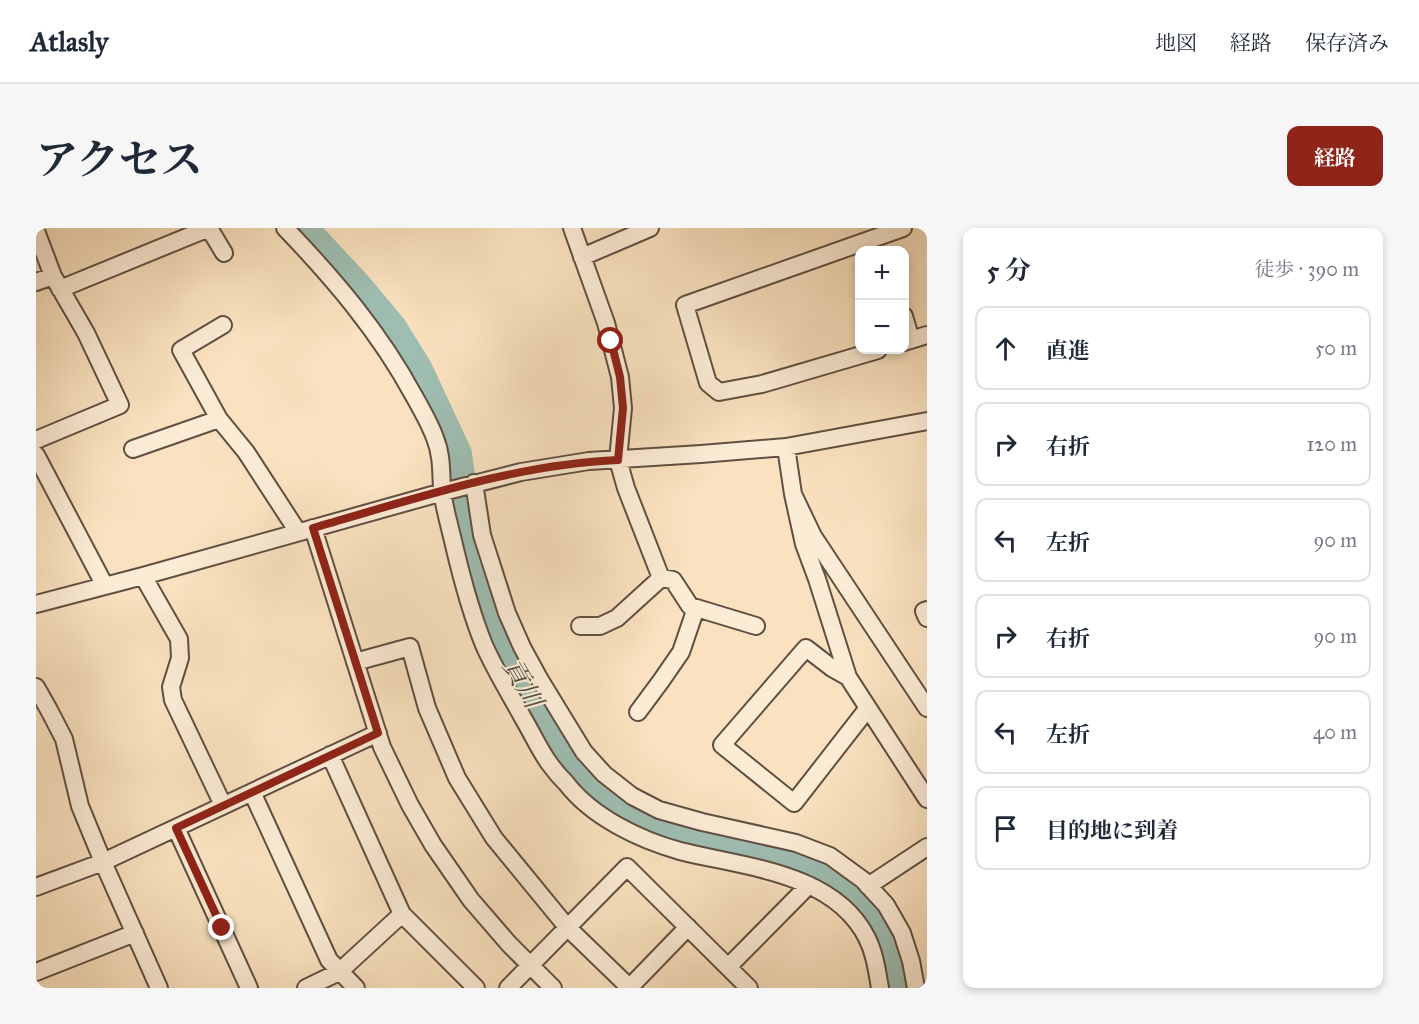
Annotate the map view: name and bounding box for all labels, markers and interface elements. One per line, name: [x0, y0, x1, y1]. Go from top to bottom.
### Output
text: Atlasly: [30, 24, 108, 59]
text: 地図: [1155, 30, 1197, 56]
text: 経路: [1230, 30, 1272, 56]
text: 保存済み: [1305, 30, 1389, 56]
button: 経路: [1287, 126, 1383, 186]
text: アクセス: [36, 134, 203, 186]
map controls: [855, 246, 909, 354]
button: +: [855, 246, 909, 300]
text: 5 分: [987, 254, 1031, 286]
text: 徒歩 · 390 m: [1255, 257, 1359, 281]
button: −: [855, 300, 909, 354]
route start: [597, 327, 623, 353]
icon: ahead: [989, 332, 1022, 365]
text: 50 m: [1315, 336, 1357, 360]
text: 直進: [1046, 337, 1090, 364]
icon: right: [989, 428, 1022, 461]
text: 120 m: [1306, 432, 1357, 456]
text: 右折: [1046, 433, 1090, 460]
icon: left: [989, 524, 1022, 557]
text: 90 m: [1314, 528, 1357, 552]
text: 左折: [1046, 529, 1090, 556]
icon: right: [989, 620, 1022, 653]
text: 90 m: [1314, 624, 1357, 648]
text: 右折: [1046, 625, 1090, 652]
water label: 貢川: [496, 652, 551, 716]
icon: left: [989, 716, 1022, 749]
text: 40 m: [1313, 720, 1357, 744]
text: 左折: [1046, 721, 1090, 748]
icon: arrive: [989, 812, 1022, 845]
text: 目的地に到着: [1046, 817, 1178, 844]
route end: [208, 914, 234, 940]

